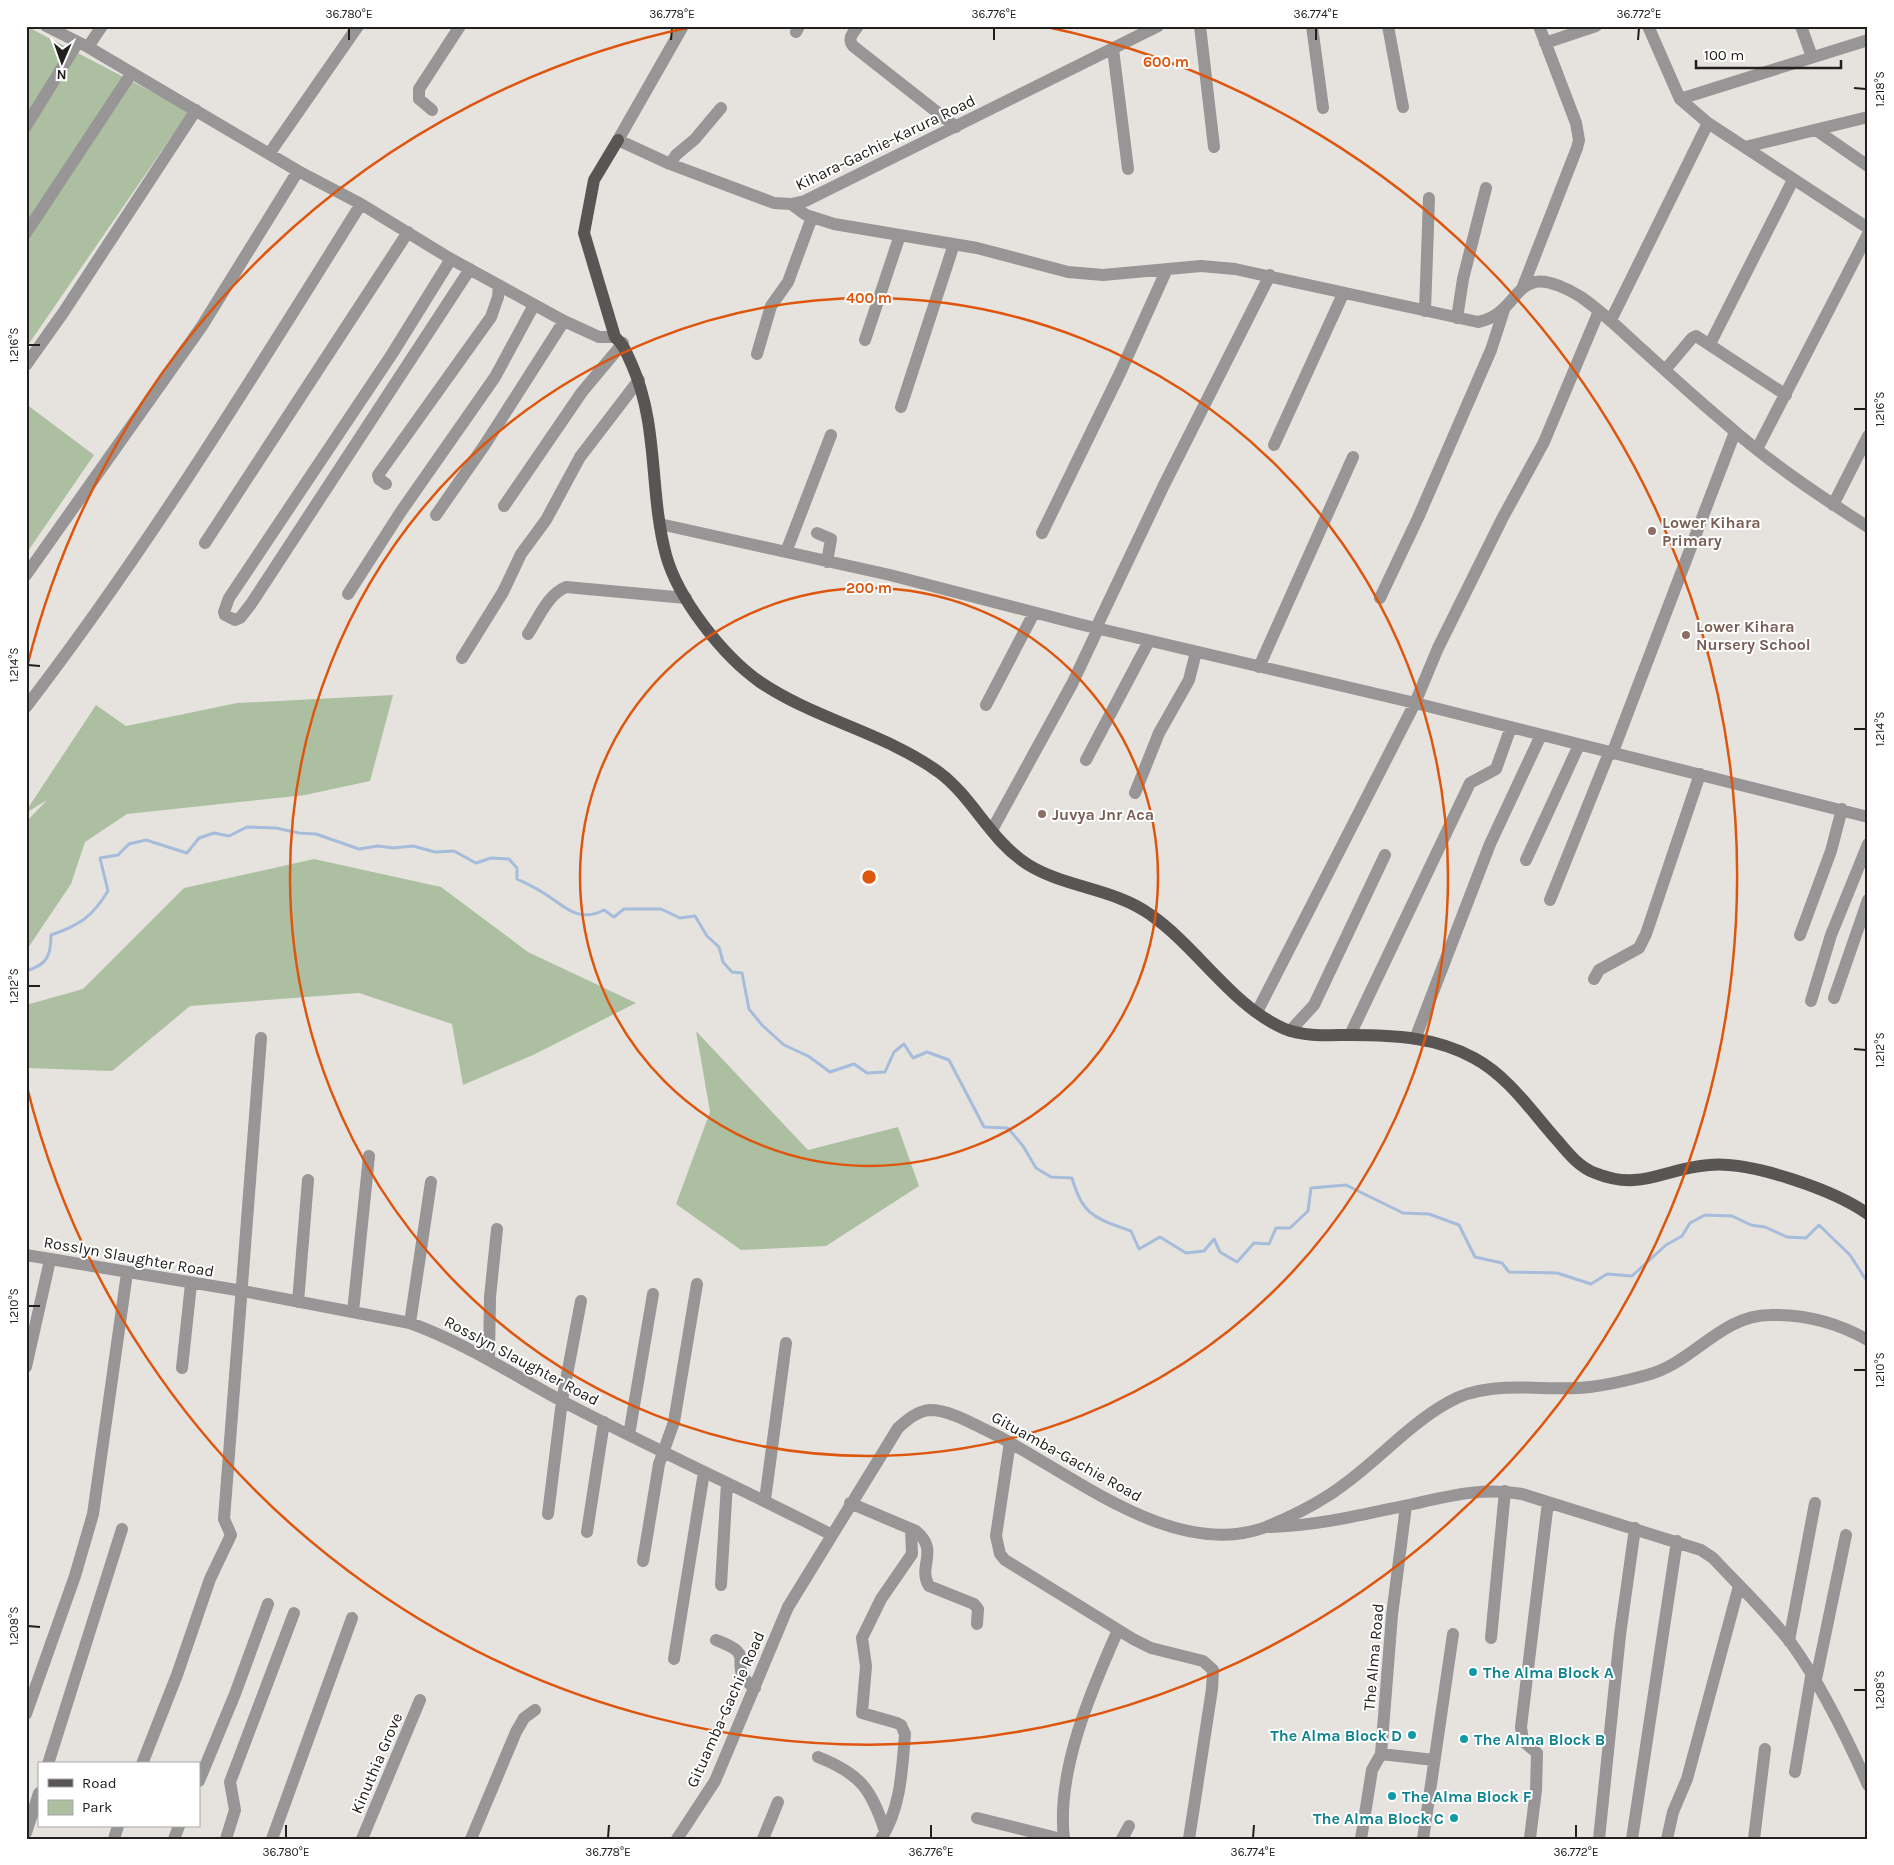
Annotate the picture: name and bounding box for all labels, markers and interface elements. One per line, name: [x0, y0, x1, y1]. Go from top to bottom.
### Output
text: 36.780°E: [325, 7, 373, 21]
text: 36.778°E: [649, 7, 695, 21]
text: 36.776°E: [971, 7, 1017, 21]
text: 36.774°E: [1294, 7, 1338, 21]
text: 36.772°E: [1616, 7, 1662, 21]
north arrow: [38, 38, 88, 88]
scale bar: [1696, 38, 1842, 70]
text: 100 m: [1704, 46, 1744, 64]
text: 600 m: [1143, 53, 1189, 71]
text: N: [56, 66, 67, 83]
text: 1.218°S: [1873, 71, 1887, 107]
street label: Kihara-Gachie-Karura Road: [792, 91, 978, 194]
text: 400 m: [846, 289, 892, 307]
text: 1.216°S: [7, 327, 21, 363]
text: 1.216°S: [1873, 391, 1887, 427]
place label: Lower Kihara Primary: [1662, 513, 1761, 550]
marker: Lower Kihara Primary: [1646, 525, 1658, 537]
text: 200 m: [846, 579, 892, 597]
place label: Lower Kihara Nursery School: [1696, 617, 1811, 654]
marker: Lower Kihara Nursery School: [1680, 629, 1692, 641]
text: 1.214°S: [7, 647, 21, 683]
text: 1.214°S: [1873, 711, 1887, 747]
place label: Juvya Jnr Aca: [1052, 805, 1154, 824]
marker: Juvya Jnr Aca: [1036, 808, 1048, 820]
centre of rings: [860, 868, 878, 886]
text: 1.212°S: [7, 968, 21, 1004]
text: 1.212°S: [1873, 1032, 1887, 1068]
street label: Rosslyn Slaughter Road: [42, 1232, 216, 1281]
text: 1.210°S: [7, 1288, 21, 1324]
street label: Rosslyn Slaughter Road: [441, 1312, 602, 1409]
text: 1.210°S: [1873, 1352, 1887, 1388]
street label: Gituamba-Gachie Road: [988, 1407, 1145, 1506]
street label: The Alma Road: [1359, 1603, 1388, 1712]
text: 1.208°S: [7, 1607, 21, 1645]
street label: Gituamba-Gachie Road: [682, 1628, 769, 1790]
place label: The Alma Block A: [1483, 1663, 1614, 1682]
marker: The Alma Block A: [1467, 1666, 1479, 1678]
text: 1.208°S: [1873, 1671, 1887, 1709]
street label: Kinuthia Grove: [347, 1710, 406, 1817]
place label: The Alma Block D: [1270, 1726, 1402, 1745]
marker: The Alma Block D: [1406, 1729, 1418, 1741]
place label: The Alma Block B: [1474, 1730, 1605, 1749]
marker: The Alma Block B: [1458, 1733, 1470, 1745]
legend: [38, 1762, 200, 1828]
text: Road: [82, 1774, 117, 1792]
place label: The Alma Block F: [1402, 1787, 1532, 1806]
marker: The Alma Block F: [1386, 1790, 1398, 1802]
text: Park: [82, 1798, 112, 1816]
place label: The Alma Block C: [1313, 1809, 1444, 1828]
marker: The Alma Block C: [1448, 1812, 1460, 1824]
text: 36.780°E: [262, 1845, 310, 1859]
text: 36.778°E: [585, 1845, 631, 1859]
text: 36.776°E: [908, 1845, 954, 1859]
text: 36.774°E: [1231, 1845, 1275, 1859]
text: 36.772°E: [1553, 1845, 1599, 1859]

